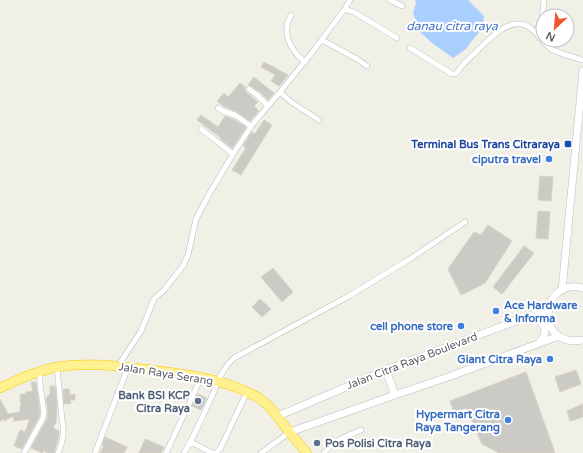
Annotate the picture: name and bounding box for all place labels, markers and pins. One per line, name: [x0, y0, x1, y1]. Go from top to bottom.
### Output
place label: Terminal Bus Trans Citraraya: [410, 138, 560, 152]
marker: Terminal Bus Trans Citraraya: [563, 139, 573, 149]
place label: ciputra travel: [472, 153, 541, 167]
marker: ciputra travel: [544, 154, 554, 164]
place label: Ace Hardware & Informa: [504, 299, 578, 325]
marker: Ace Hardware & Informa: [491, 306, 501, 316]
place label: cell phone store: [370, 320, 454, 334]
marker: cell phone store: [456, 321, 466, 331]
place label: Giant Citra Raya: [457, 353, 542, 367]
marker: Giant Citra Raya: [545, 354, 555, 364]
place label: Bank BSI KCP Citra Raya: [118, 389, 191, 416]
marker: Bank BSI KCP Citra Raya: [193, 396, 203, 406]
place label: Hypermart Citra Raya Tangerang: [415, 408, 500, 435]
marker: Hypermart Citra Raya Tangerang: [503, 415, 513, 425]
place label: Pos Polisi Citra Raya: [325, 437, 431, 451]
marker: Pos Polisi Citra Raya: [312, 438, 322, 448]

